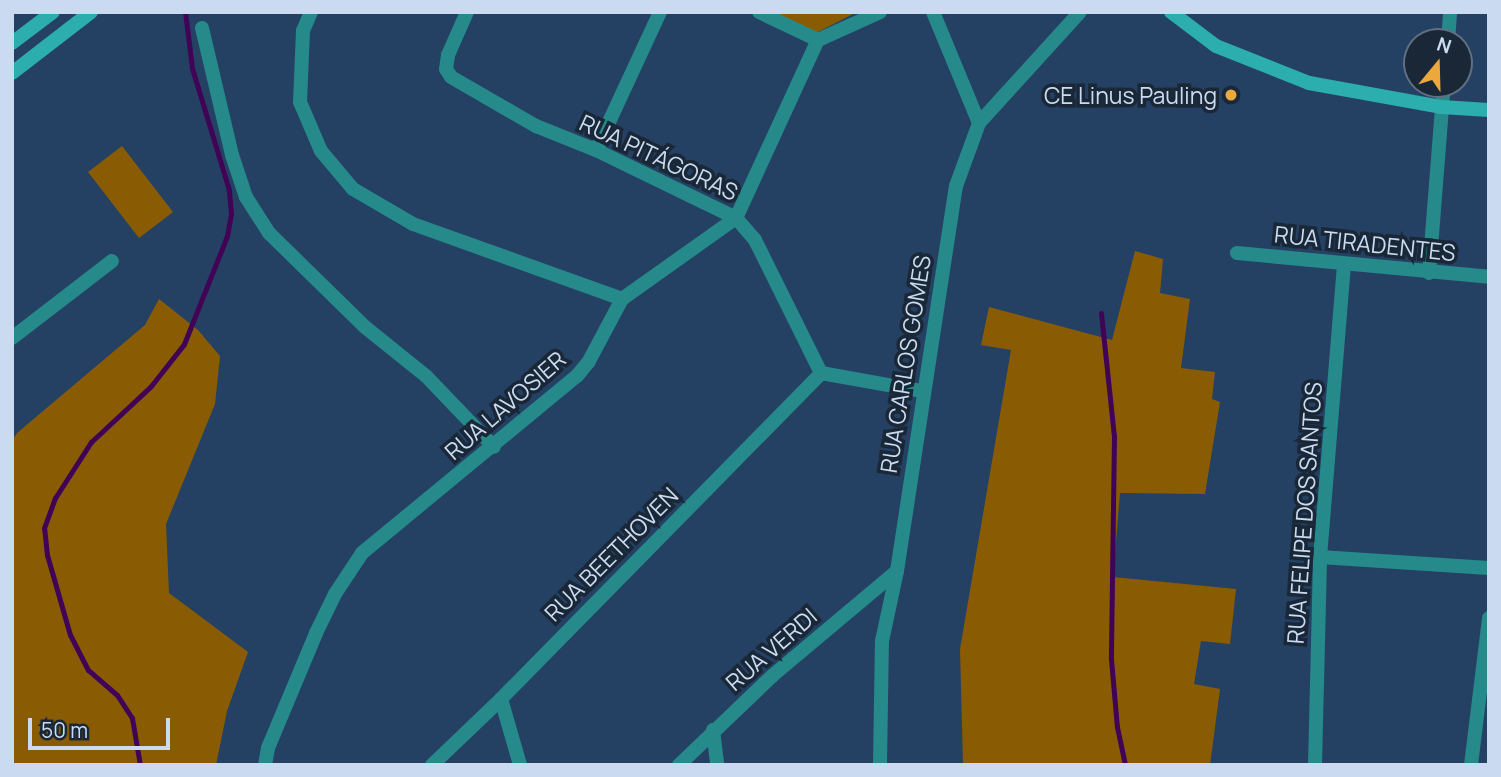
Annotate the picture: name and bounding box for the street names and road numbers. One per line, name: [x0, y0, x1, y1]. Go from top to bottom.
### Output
street label: RUA PITÁGORAS: [575, 108, 743, 206]
street label: RUA TIRADENTES: [1273, 220, 1457, 266]
street label: RUA CARLOS GOMES: [874, 253, 936, 475]
street label: RUA LAVOSIER: [439, 345, 571, 465]
street label: RUA FELIPE DOS SANTOS: [1281, 381, 1327, 645]
street label: RUA BEETHOVEN: [538, 481, 684, 627]
street label: RUA VERDI: [720, 602, 822, 696]

